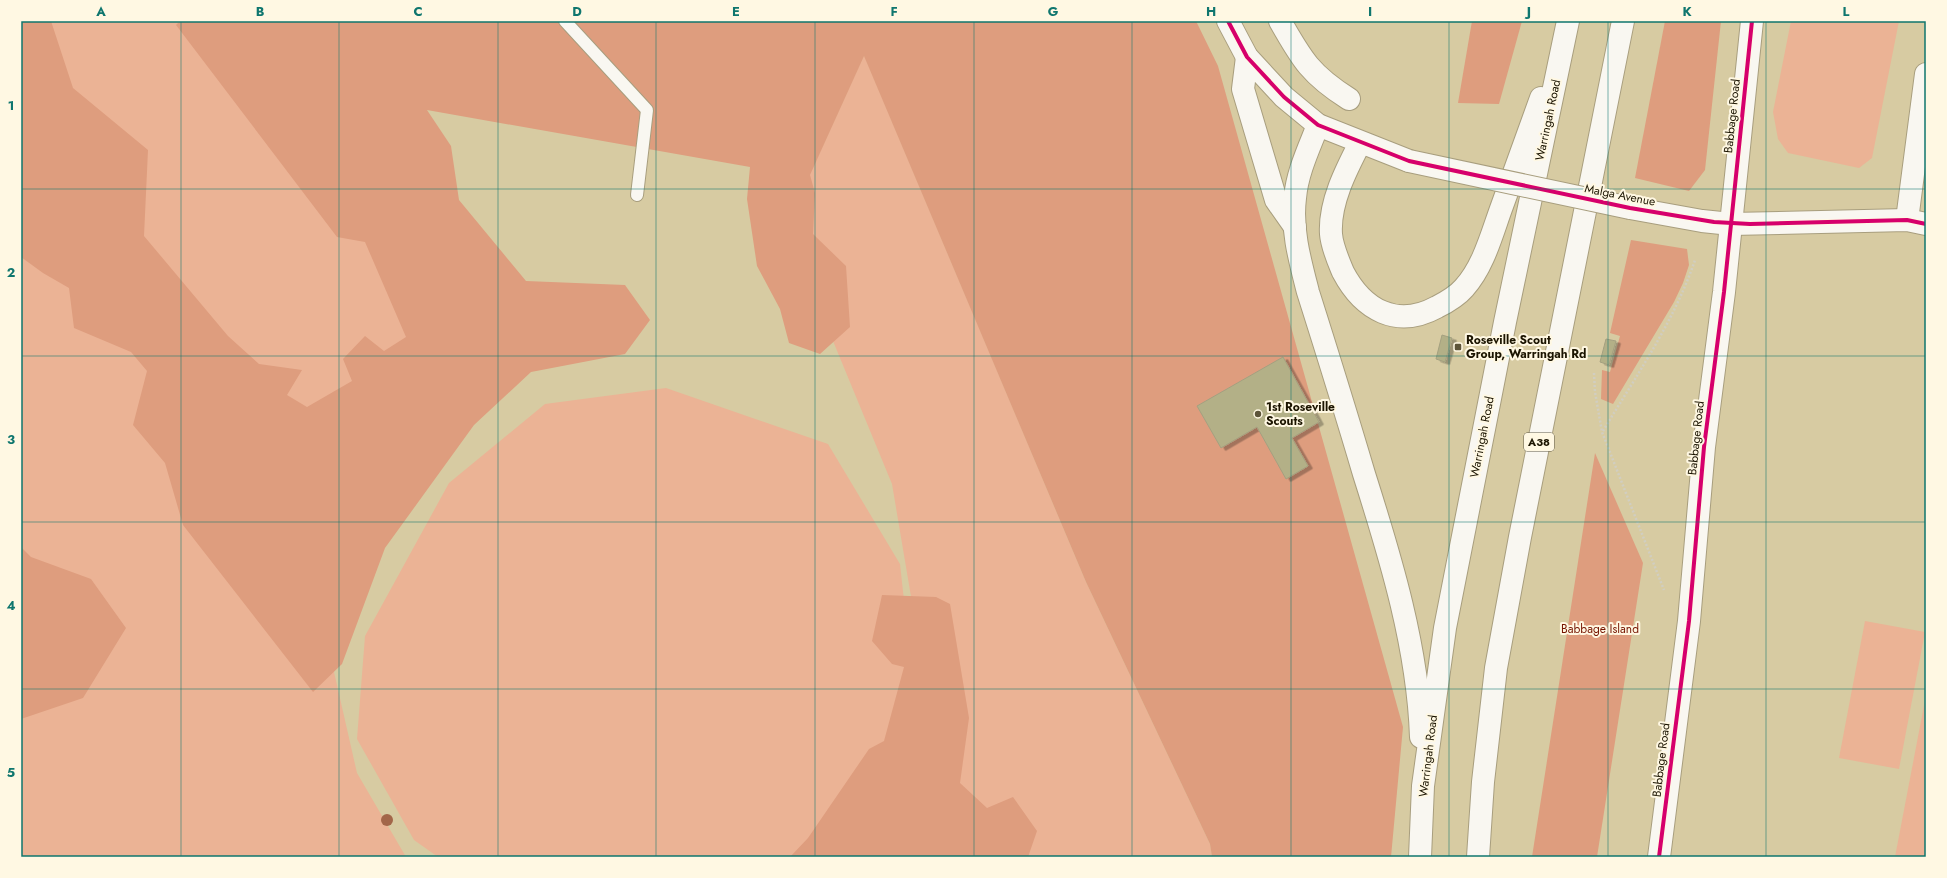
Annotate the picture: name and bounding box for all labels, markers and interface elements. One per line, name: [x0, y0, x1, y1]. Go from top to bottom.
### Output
text: A: [95, 2, 106, 21]
text: B: [256, 2, 265, 21]
text: C: [413, 2, 423, 21]
text: D: [572, 2, 582, 21]
text: E: [732, 2, 740, 21]
text: F: [890, 2, 898, 21]
text: G: [1048, 2, 1059, 21]
text: H: [1206, 2, 1216, 21]
text: I: [1368, 2, 1372, 21]
text: J: [1524, 2, 1531, 21]
text: K: [1682, 2, 1692, 21]
text: L: [1843, 2, 1850, 21]
street label: Warringah Road: [1531, 78, 1565, 162]
street label: Babbage Road: [1719, 78, 1745, 154]
text: 1: [8, 96, 14, 115]
street label: Malga Avenue: [1583, 179, 1657, 211]
text: 2: [7, 263, 15, 282]
place label: Roseville Scout Group, Warringah Rd: [1466, 331, 1586, 363]
marker: Roseville Scout Group, Warringah Rd: [1453, 342, 1463, 352]
street label: Warringah Road: [1465, 395, 1499, 479]
place label: 1st Roseville Scouts: [1266, 398, 1335, 430]
street label: Babbage Road: [1683, 400, 1709, 476]
marker: 1st Roseville Scouts: [1253, 409, 1263, 419]
text: 3: [7, 430, 15, 449]
road number: A38: [1524, 433, 1554, 451]
text: 4: [6, 596, 16, 615]
park label: Babbage Island: [1561, 620, 1639, 638]
street label: Warringah Road: [1414, 714, 1442, 798]
street label: Babbage Road: [1648, 722, 1674, 798]
text: 5: [7, 763, 15, 782]

